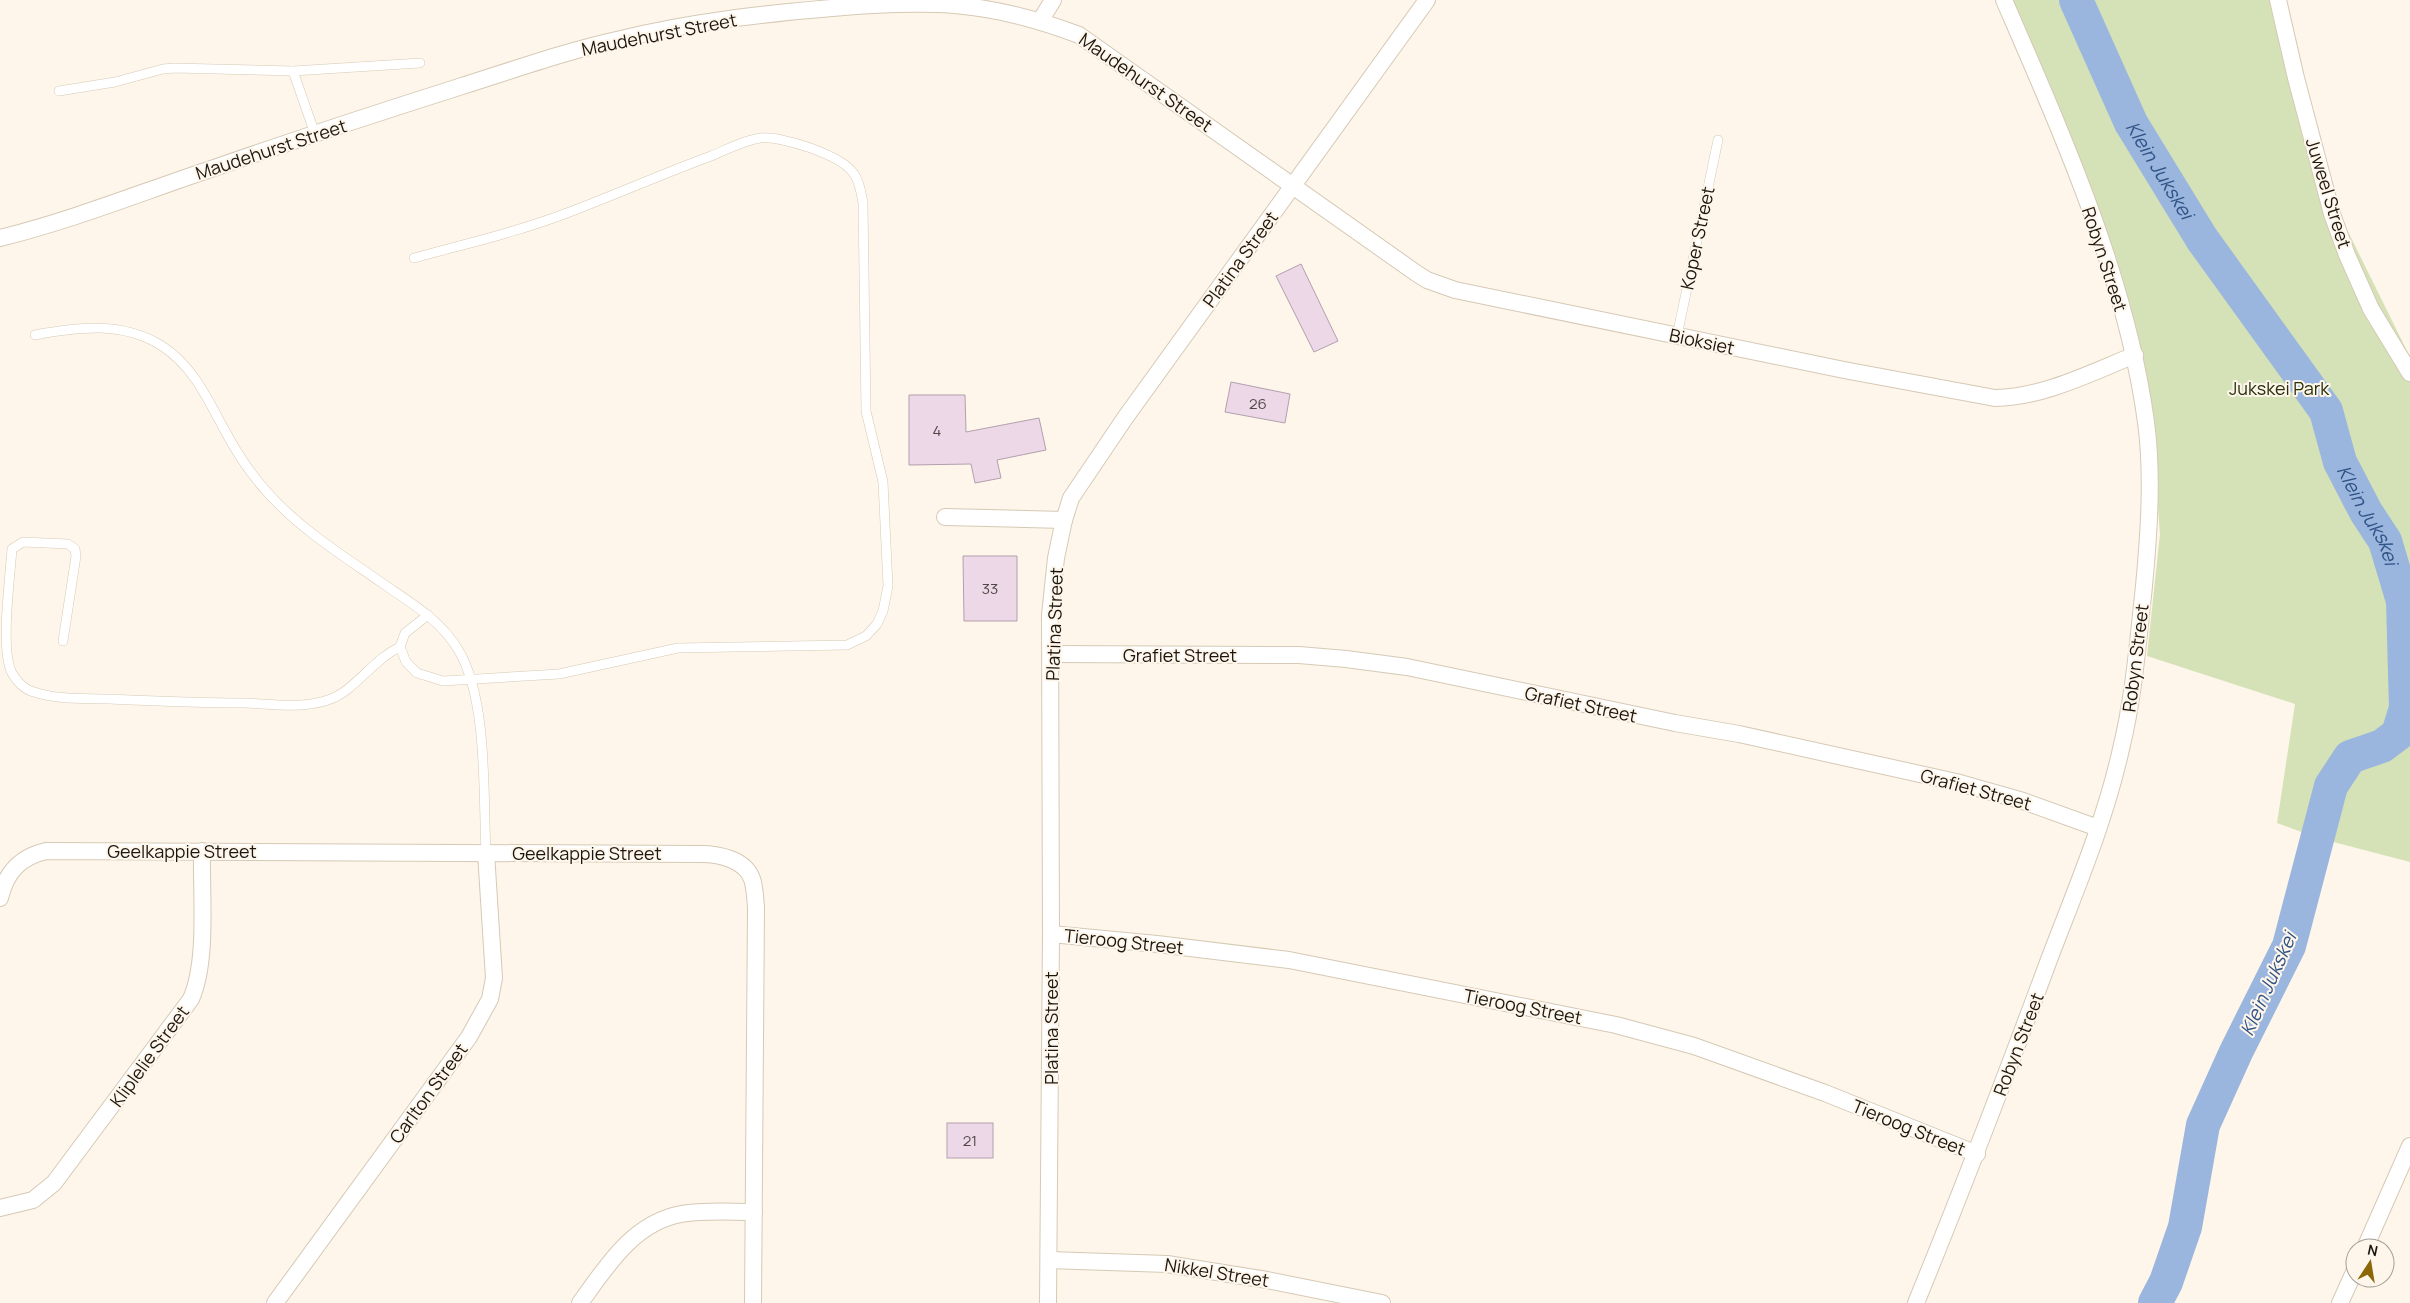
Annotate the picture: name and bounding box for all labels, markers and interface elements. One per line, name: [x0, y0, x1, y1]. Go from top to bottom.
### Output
street label: Maudehurst Street: [579, 7, 739, 61]
street label: Maudehurst Street: [1075, 27, 1217, 137]
street label: Maudehurst Street: [192, 113, 350, 185]
water label: Klein Jukskei: [2120, 116, 2201, 226]
street label: Juweel Street: [2301, 135, 2357, 251]
street label: Koper Street: [1674, 184, 1720, 292]
street label: Robyn Street: [2077, 204, 2133, 314]
street label: Platina Street: [1197, 206, 1283, 312]
street label: Bioksiet: [1667, 322, 1737, 360]
park label: Jukskei Park: [2229, 376, 2330, 400]
house number: 26: [1249, 393, 1267, 414]
house number: 4: [933, 420, 942, 441]
water label: Klein Jukskei: [2331, 461, 2405, 571]
street label: Platina Street: [1040, 567, 1068, 681]
house number: 33: [982, 578, 998, 599]
street label: Robyn Street: [2116, 603, 2154, 713]
street label: Grafiet Street: [1123, 643, 1237, 667]
street label: Grafiet Street: [1523, 680, 1639, 728]
street label: Grafiet Street: [1918, 763, 2034, 815]
street label: Geelkappie Street: [107, 839, 257, 863]
street label: Geelkappie Street: [512, 841, 662, 865]
street label: Tieroog Street: [1063, 923, 1185, 959]
water label: Klein Jukskei: [2234, 926, 2303, 1040]
street label: Platina Street: [1039, 971, 1063, 1085]
street label: Tieroog Street: [1462, 983, 1584, 1029]
street label: Robyn Street: [1987, 989, 2049, 1099]
street label: Kliplelie Street: [104, 1000, 194, 1112]
street label: Carlton Street: [384, 1038, 472, 1148]
street label: Tieroog Street: [1849, 1093, 1969, 1161]
house number: 21: [963, 1130, 977, 1151]
north arrow: [2345, 1238, 2395, 1288]
text: N: [2366, 1239, 2380, 1260]
street label: Nikkel Street: [1163, 1252, 1271, 1292]

